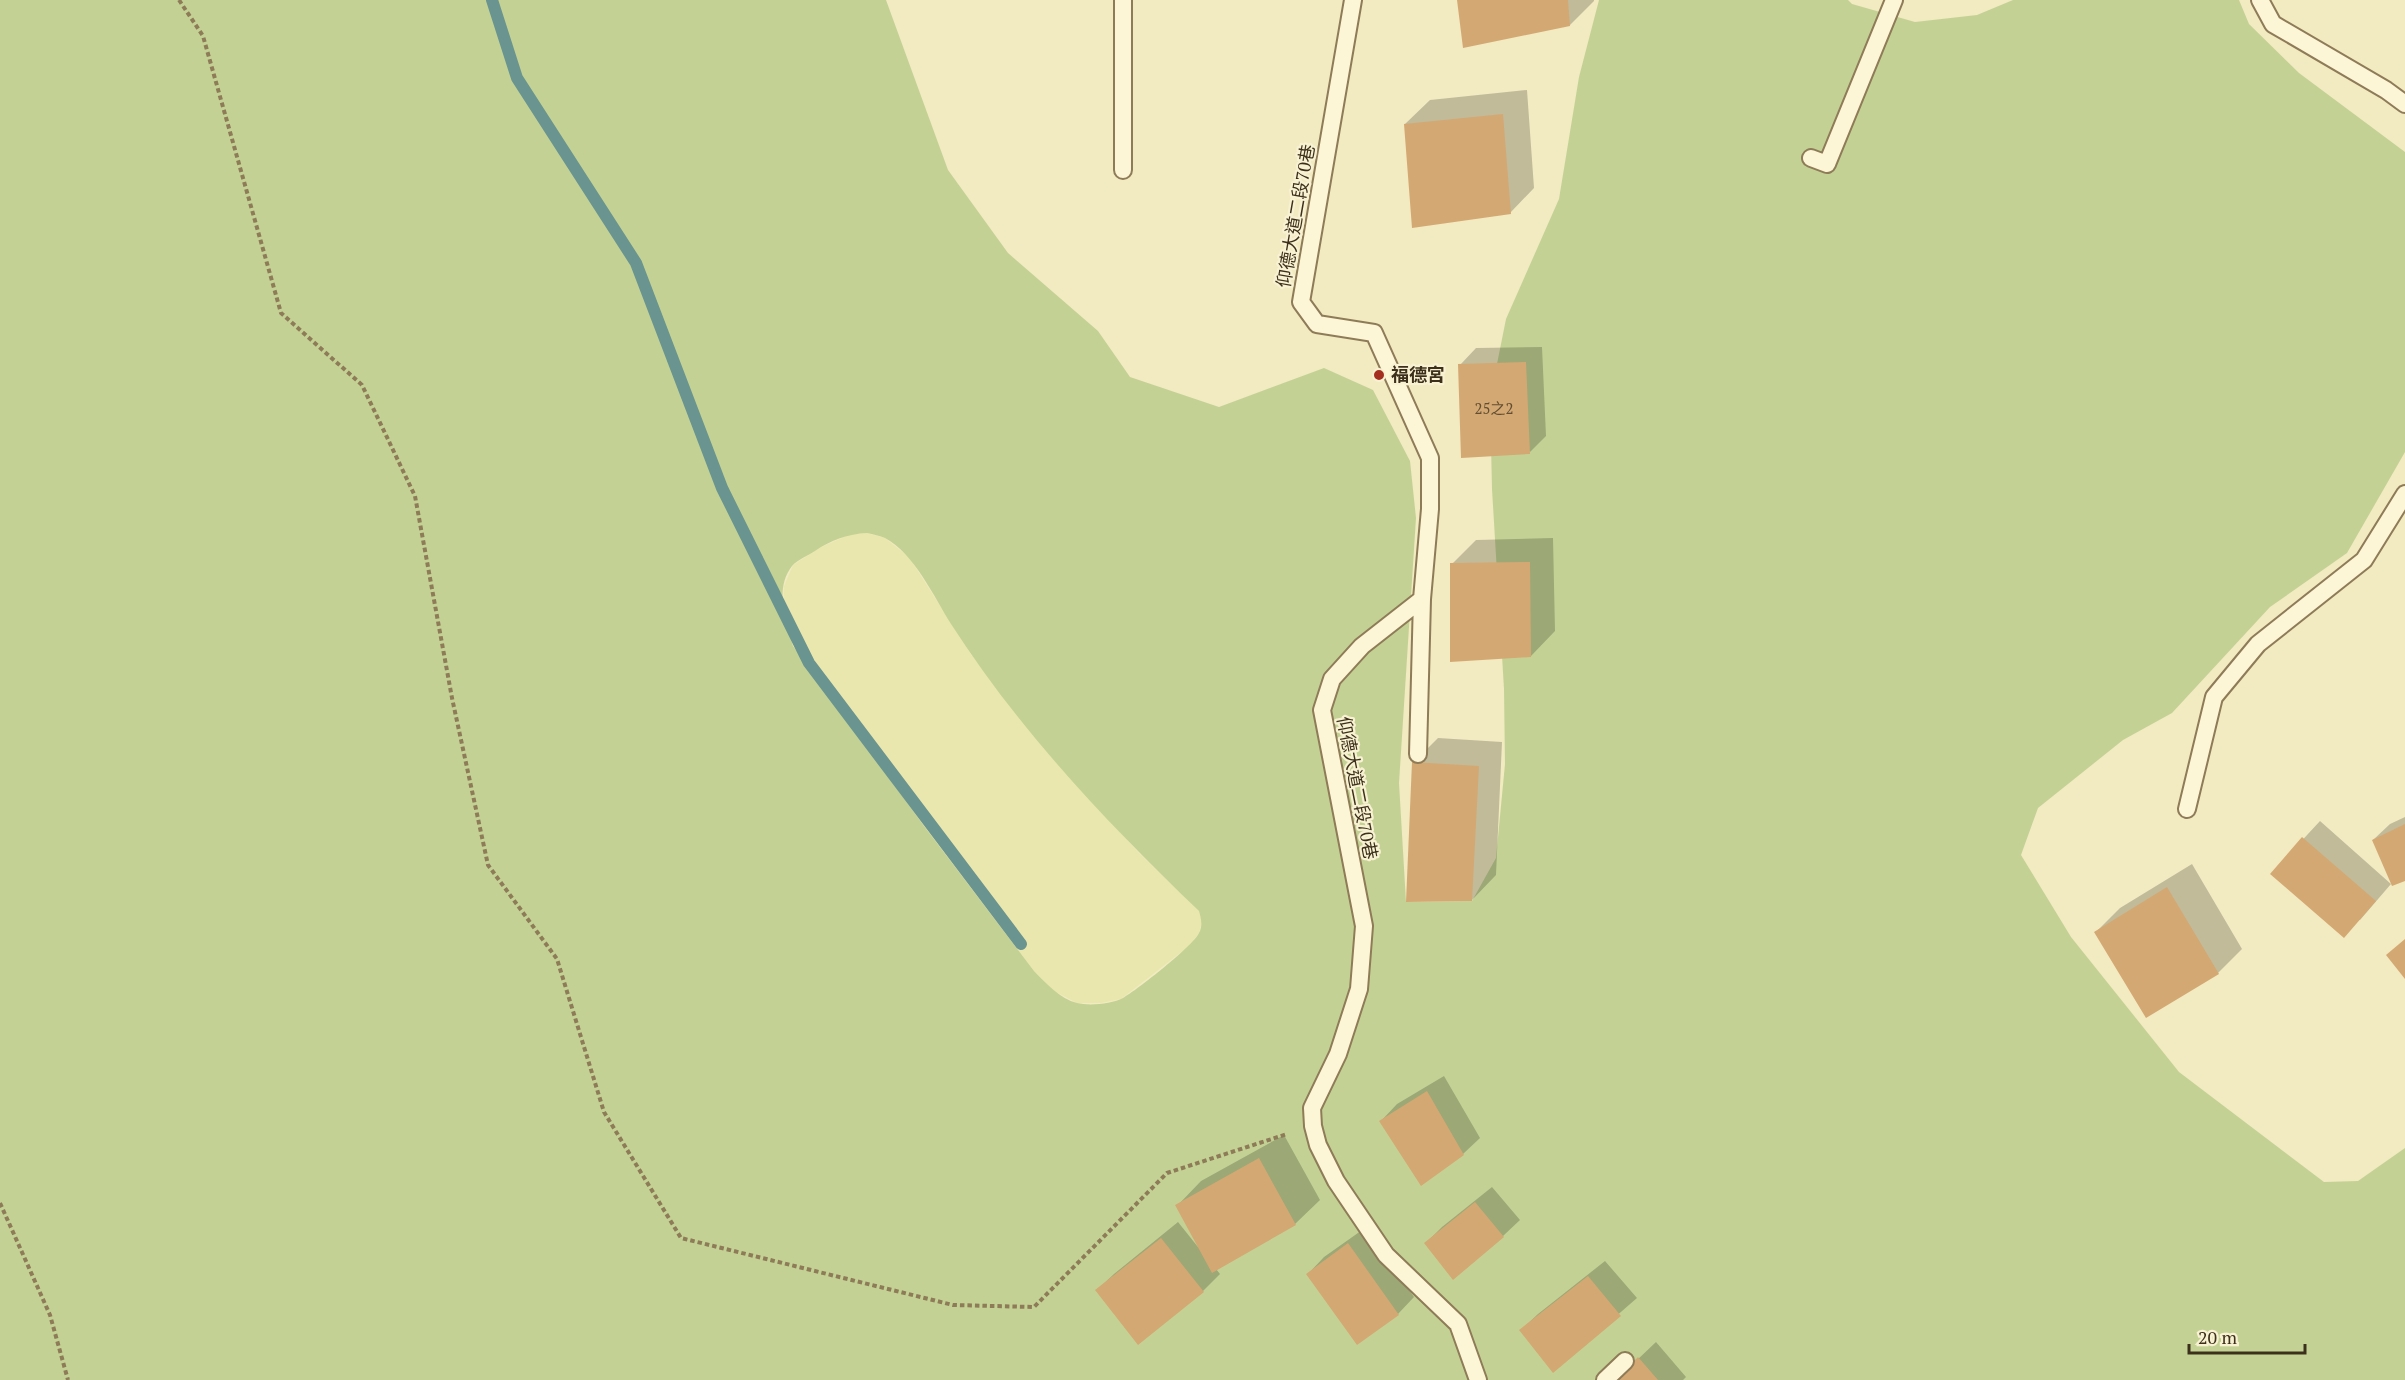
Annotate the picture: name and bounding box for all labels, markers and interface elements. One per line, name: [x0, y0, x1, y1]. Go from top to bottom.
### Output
street label: 仰德大道二段70巷: [1271, 142, 1319, 289]
place label: 福德宮: [1391, 362, 1445, 386]
marker: 福德宮: [1372, 368, 1386, 382]
house number: 25之2: [1475, 398, 1514, 418]
street label: 仰德大道二段70巷: [1332, 714, 1384, 861]
scale bar: [2189, 1317, 2304, 1355]
text: 20 m: [2198, 1325, 2238, 1349]

